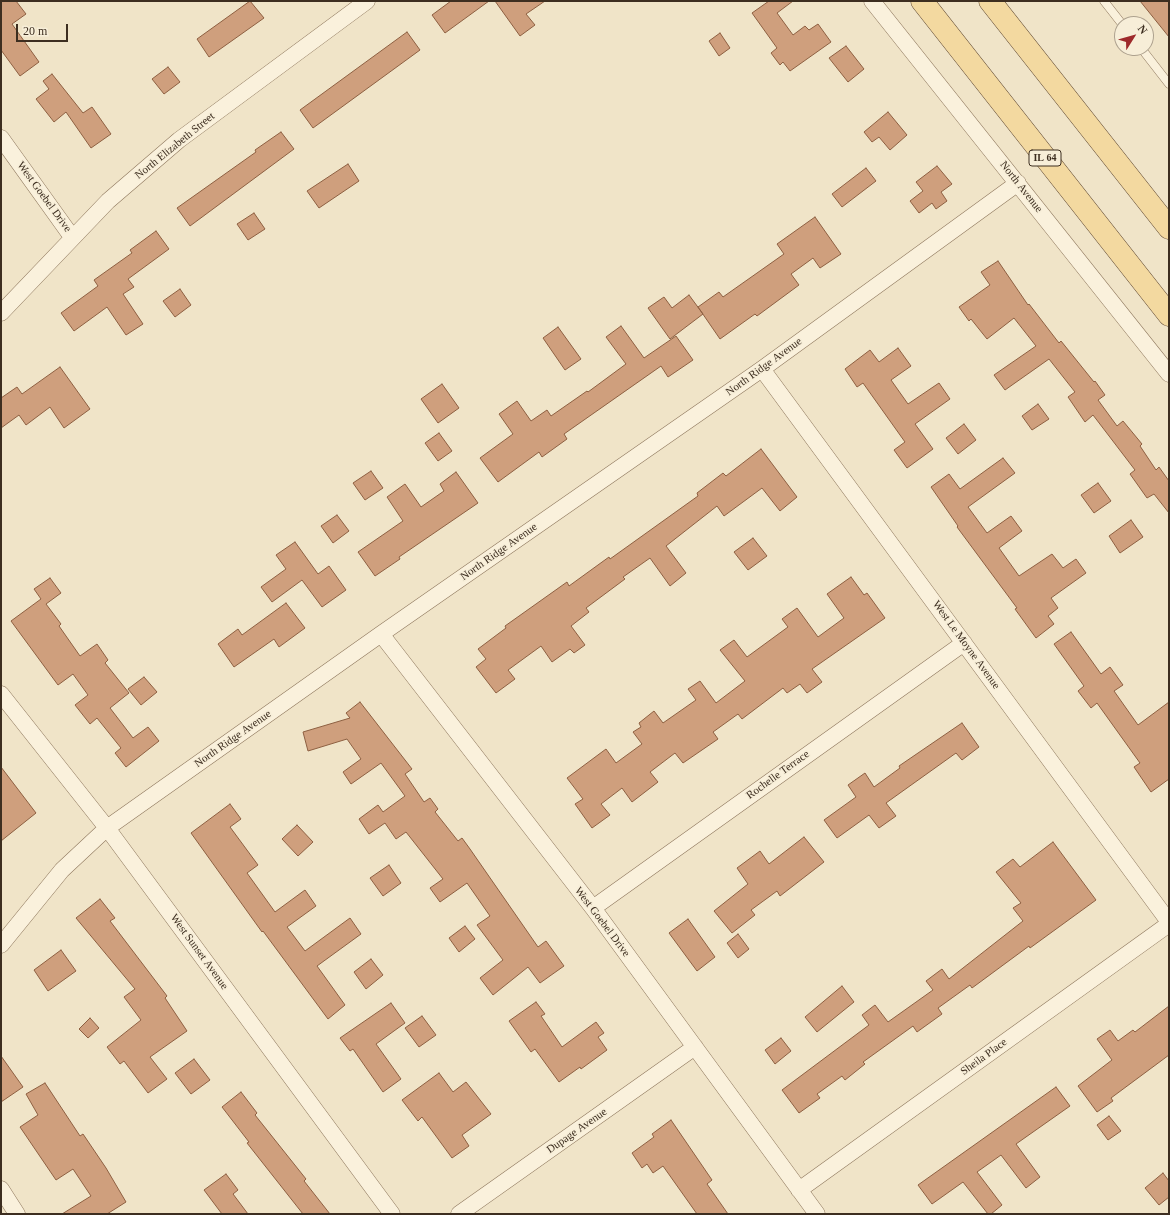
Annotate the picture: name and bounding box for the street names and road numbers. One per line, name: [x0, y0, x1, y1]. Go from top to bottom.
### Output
street label: North Elizabeth Street: [133, 110, 217, 182]
road number: IL 64: [1029, 150, 1061, 166]
street label: West Goebel Drive: [14, 159, 74, 235]
street label: North Avenue: [997, 159, 1045, 215]
street label: North Ridge Avenue: [723, 335, 805, 399]
street label: North Ridge Avenue: [458, 521, 540, 583]
street label: West Le Moyne Avenue: [929, 598, 1003, 692]
street label: North Ridge Avenue: [192, 708, 274, 770]
street label: Rochelle Terrace: [744, 748, 812, 802]
street label: West Goebel Drive: [571, 884, 633, 960]
street label: West Sunset Avenue: [167, 912, 231, 992]
street label: Sheila Place: [958, 1036, 1010, 1078]
street label: Dupage Avenue: [544, 1105, 610, 1157]

